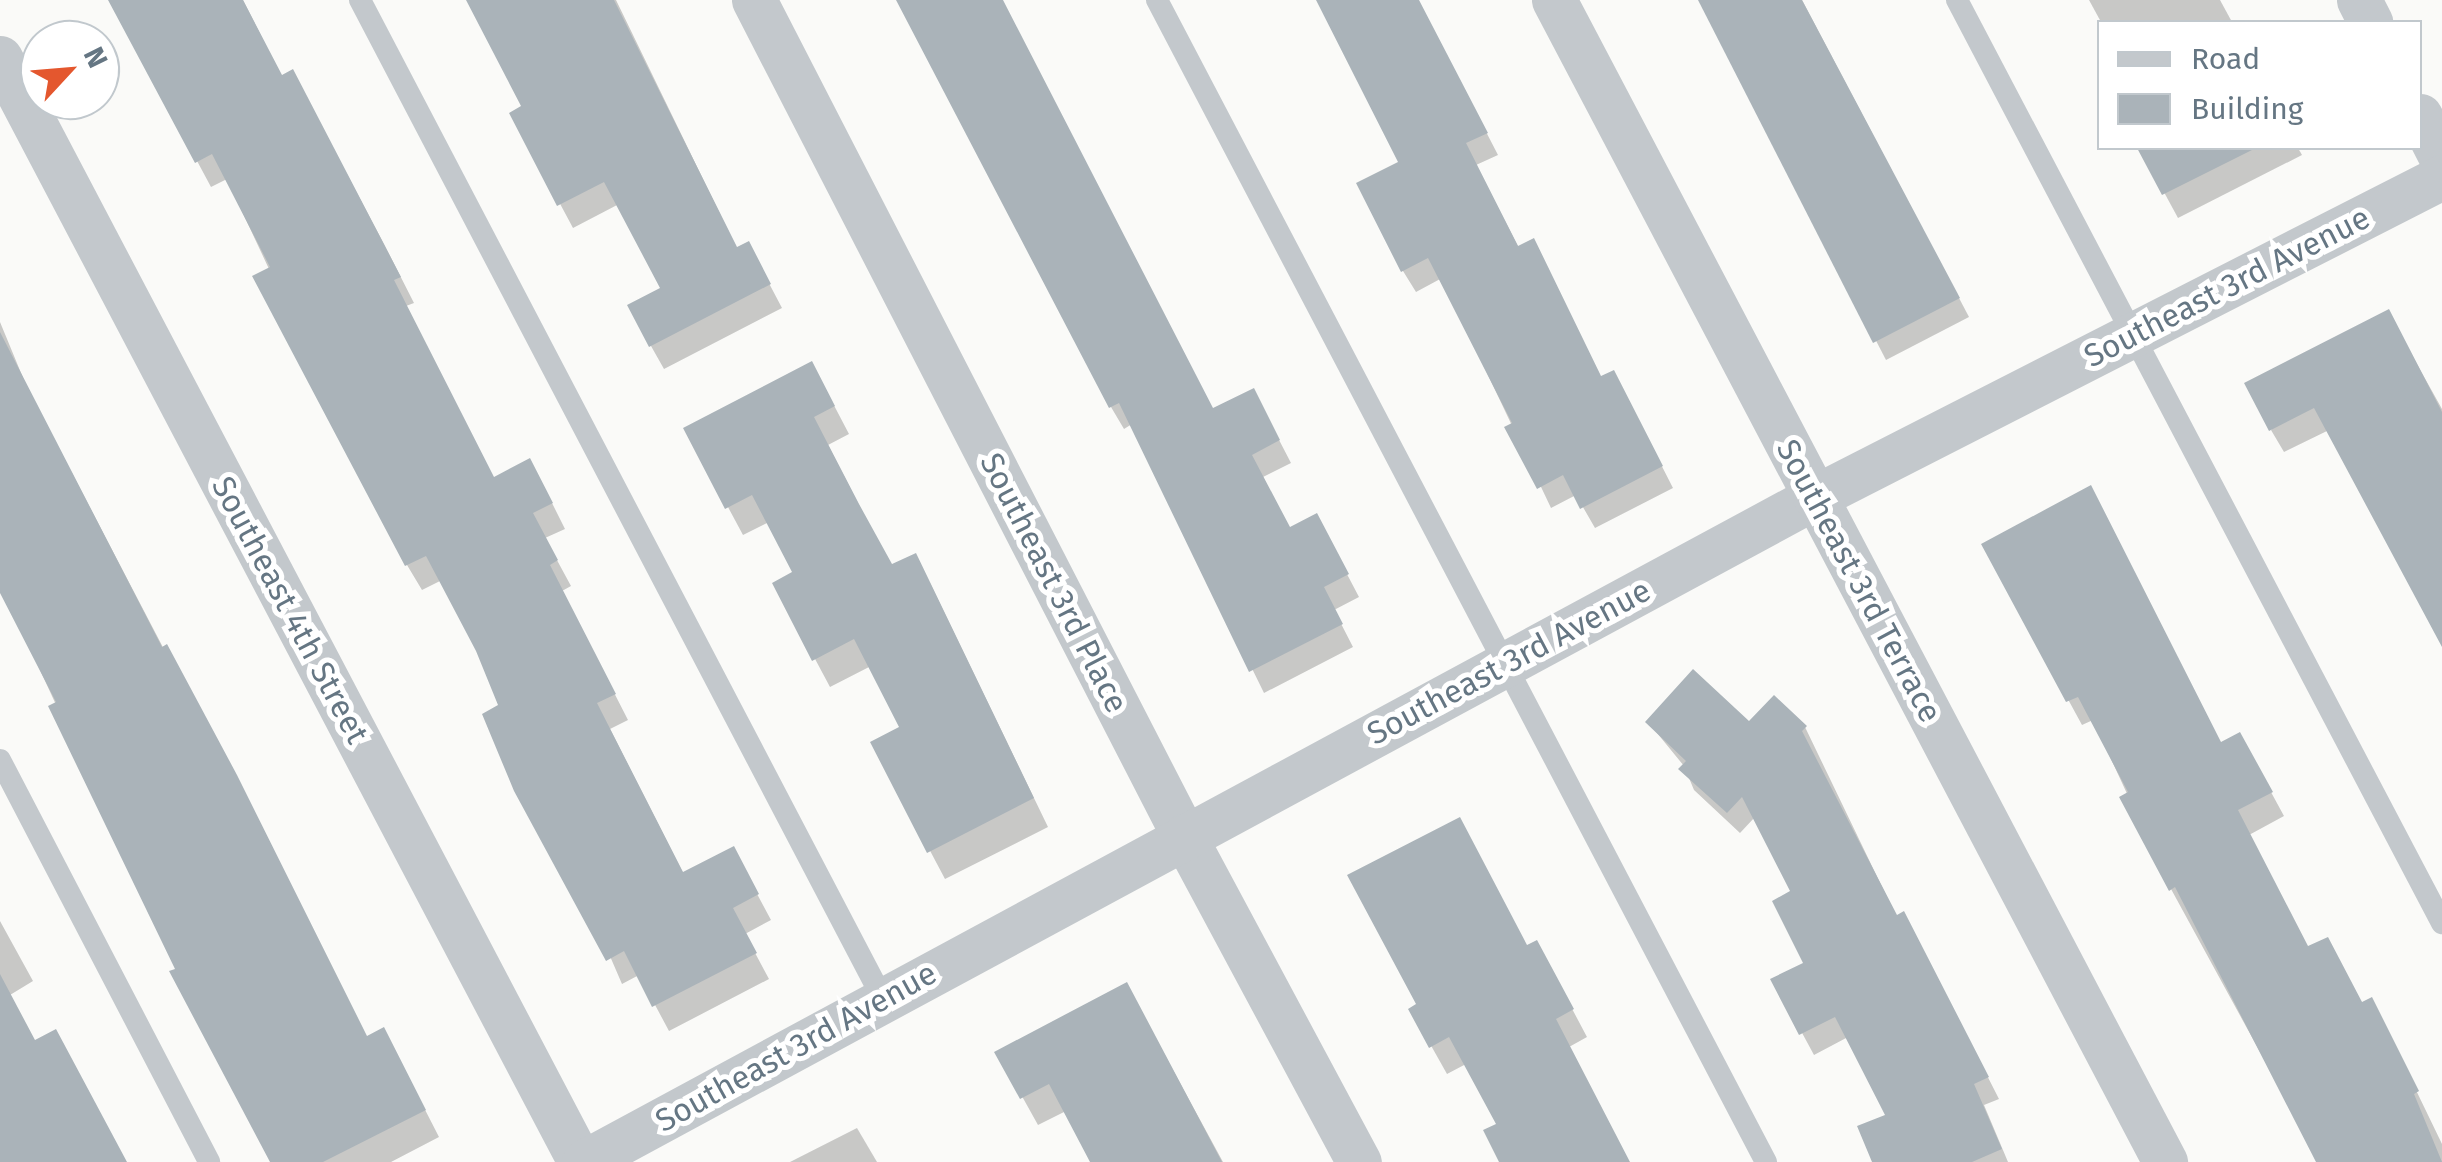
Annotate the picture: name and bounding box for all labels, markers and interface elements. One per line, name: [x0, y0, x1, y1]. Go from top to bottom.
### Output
north arrow: [20, 20, 120, 120]
legend: [2097, 20, 2422, 150]
text: Road: [2191, 41, 2260, 77]
text: N: [77, 42, 115, 73]
text: Building: [2191, 91, 2303, 127]
street label: Southeast 3rd Avenue: [2078, 198, 2376, 376]
street label: Southeast 3rd Terrace: [1768, 433, 1950, 729]
street label: Southeast 3rd Place: [972, 447, 1136, 719]
street label: Southeast 4th Street: [203, 470, 377, 750]
street label: Southeast 3rd Avenue: [1361, 571, 1657, 753]
street label: Southeast 3rd Avenue: [649, 954, 943, 1140]

